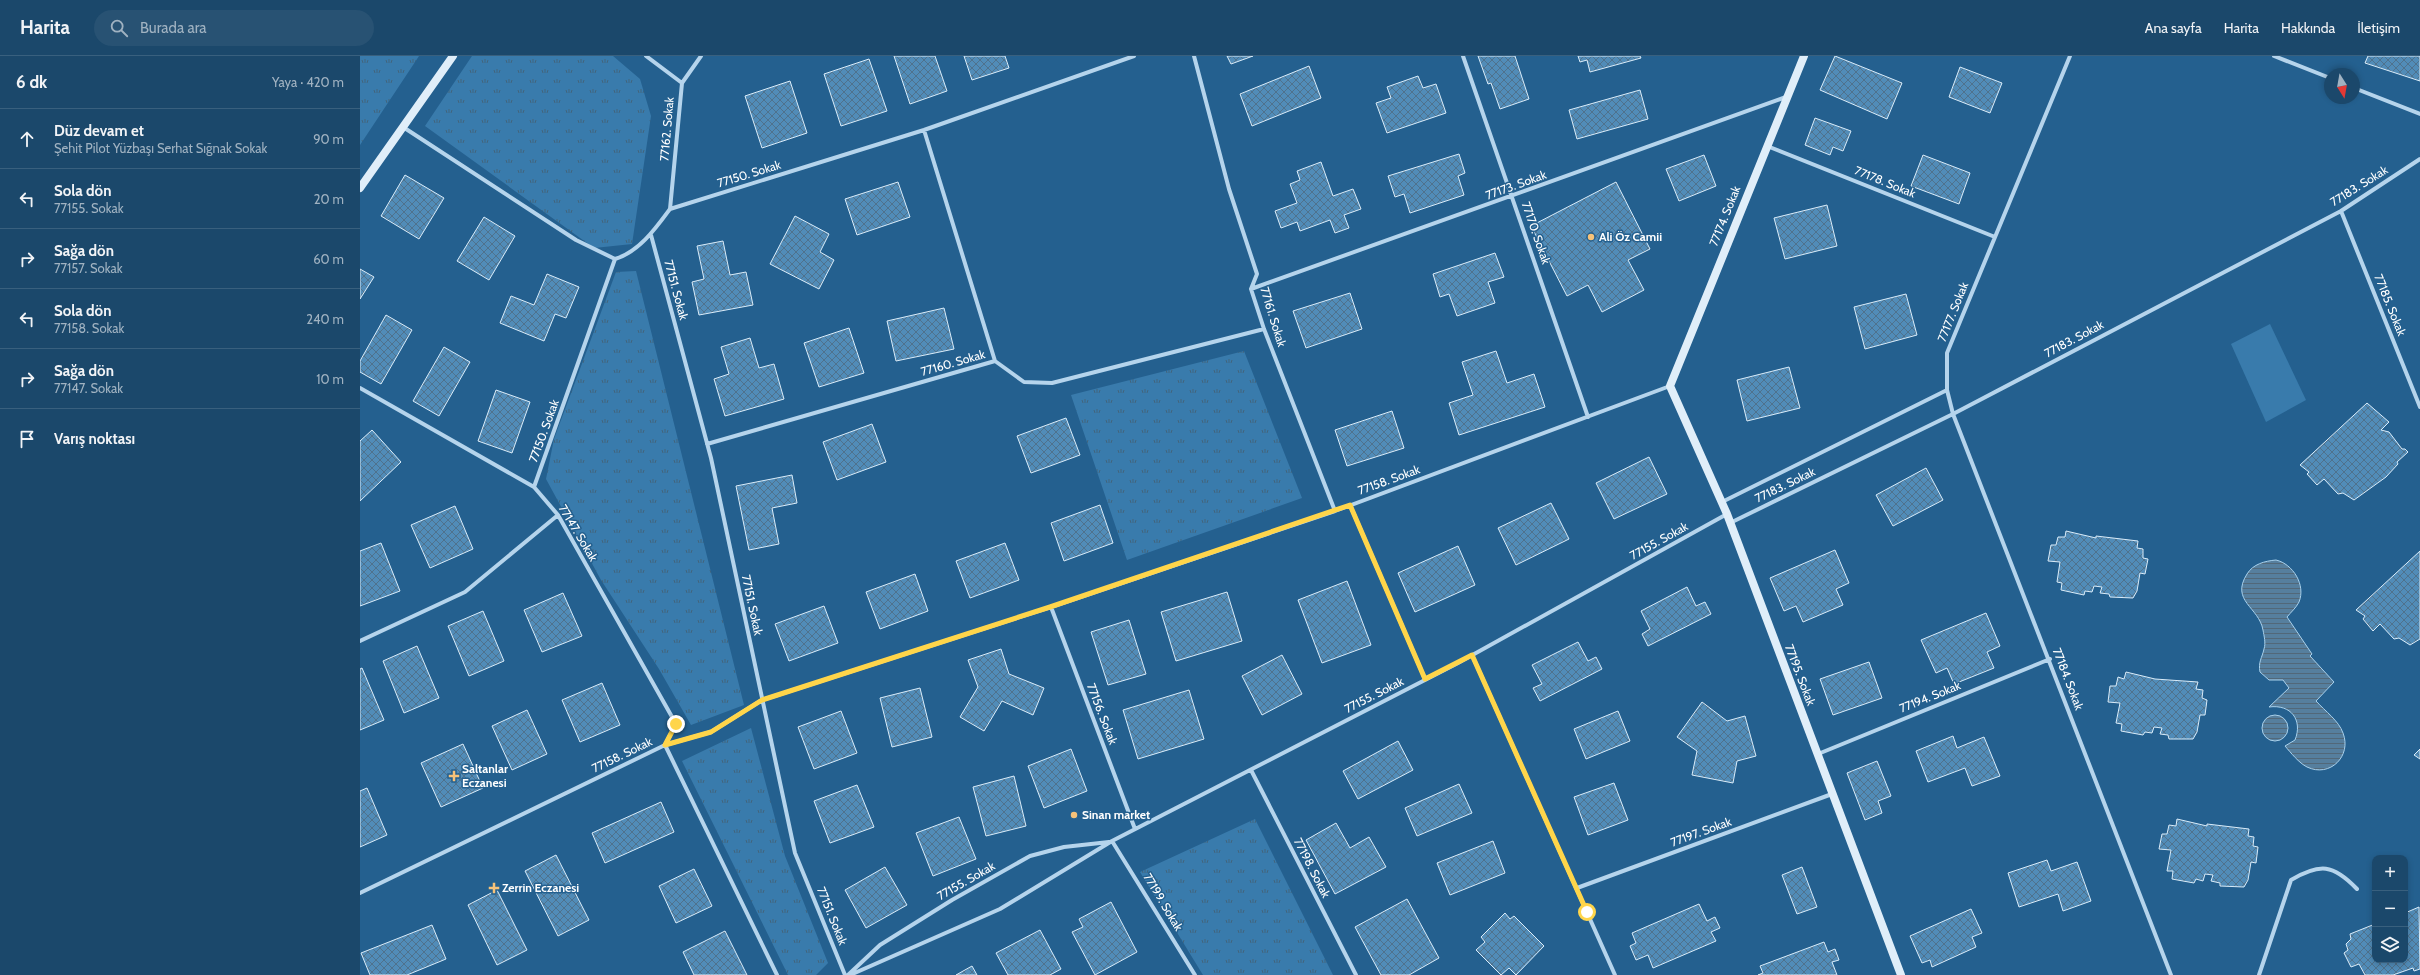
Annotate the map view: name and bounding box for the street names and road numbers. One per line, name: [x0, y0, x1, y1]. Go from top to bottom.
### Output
street label: 77162. Sokak: [656, 96, 677, 162]
street label: 77150. Sokak: [715, 157, 783, 190]
street label: 77178. Sokak: [1852, 162, 1918, 201]
street label: 77183. Sokak: [2327, 162, 2391, 209]
street label: 77173. Sokak: [1483, 166, 1549, 202]
street label: 77174. Sokak: [1706, 183, 1744, 248]
street label: 77170. Sokak: [1519, 200, 1554, 267]
street label: 77151. Sokak: [661, 258, 692, 322]
street label: 77185. Sokak: [2371, 272, 2410, 338]
street label: 77177. Sokak: [1934, 279, 1971, 344]
street label: 77161. Sokak: [1257, 285, 1290, 349]
street label: 77183. Sokak: [2042, 316, 2107, 360]
street label: 77160. Sokak: [919, 346, 987, 379]
street label: 77150. Sokak: [525, 397, 562, 464]
street label: 77158. Sokak: [1356, 461, 1423, 498]
street label: 77183. Sokak: [1752, 463, 1818, 506]
street label: 77147. Sokak: [556, 502, 602, 564]
street label: 77155. Sokak: [1627, 518, 1691, 563]
street label: 77151. Sokak: [739, 573, 766, 637]
street label: 77195. Sokak: [1782, 642, 1819, 708]
street label: 77184. Sokak: [2050, 646, 2087, 713]
street label: 77155. Sokak: [1342, 673, 1406, 716]
street label: 77194. Sokak: [1897, 677, 1963, 716]
street label: 77156. Sokak: [1084, 681, 1121, 747]
street label: 77158. Sokak: [589, 733, 655, 776]
street label: 77197. Sokak: [1668, 813, 1734, 849]
street label: 77198. Sokak: [1291, 835, 1334, 901]
street label: 77155. Sokak: [934, 858, 998, 903]
street label: 77199. Sokak: [1140, 870, 1187, 934]
street label: 77151. Sokak: [814, 884, 851, 948]

